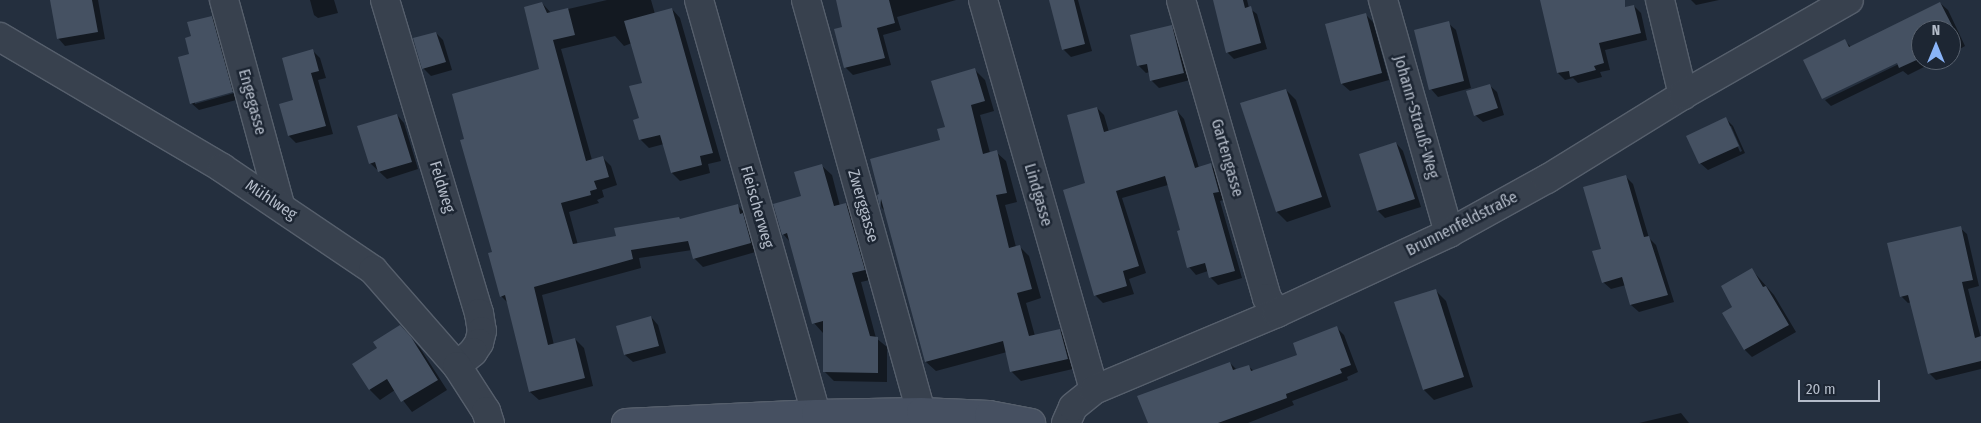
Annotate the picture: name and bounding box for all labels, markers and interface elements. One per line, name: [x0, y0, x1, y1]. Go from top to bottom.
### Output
north arrow: [1911, 20, 1961, 70]
text: N: [1932, 22, 1940, 39]
street label: Johann-Strauß-Weg: [1389, 53, 1443, 181]
street label: Engegasse: [234, 67, 270, 137]
street label: Gartengasse: [1207, 117, 1247, 199]
street label: Feldweg: [425, 159, 459, 215]
street label: Lindgasse: [1020, 161, 1056, 229]
street label: Fleischerweg: [736, 164, 778, 250]
street label: Zwerggasse: [843, 167, 883, 245]
street label: Mühlweg: [241, 176, 301, 224]
street label: Brunnenfeldstraße: [1403, 188, 1521, 260]
scale bar: [1801, 370, 1884, 402]
text: 20 m: [1806, 380, 1836, 398]

